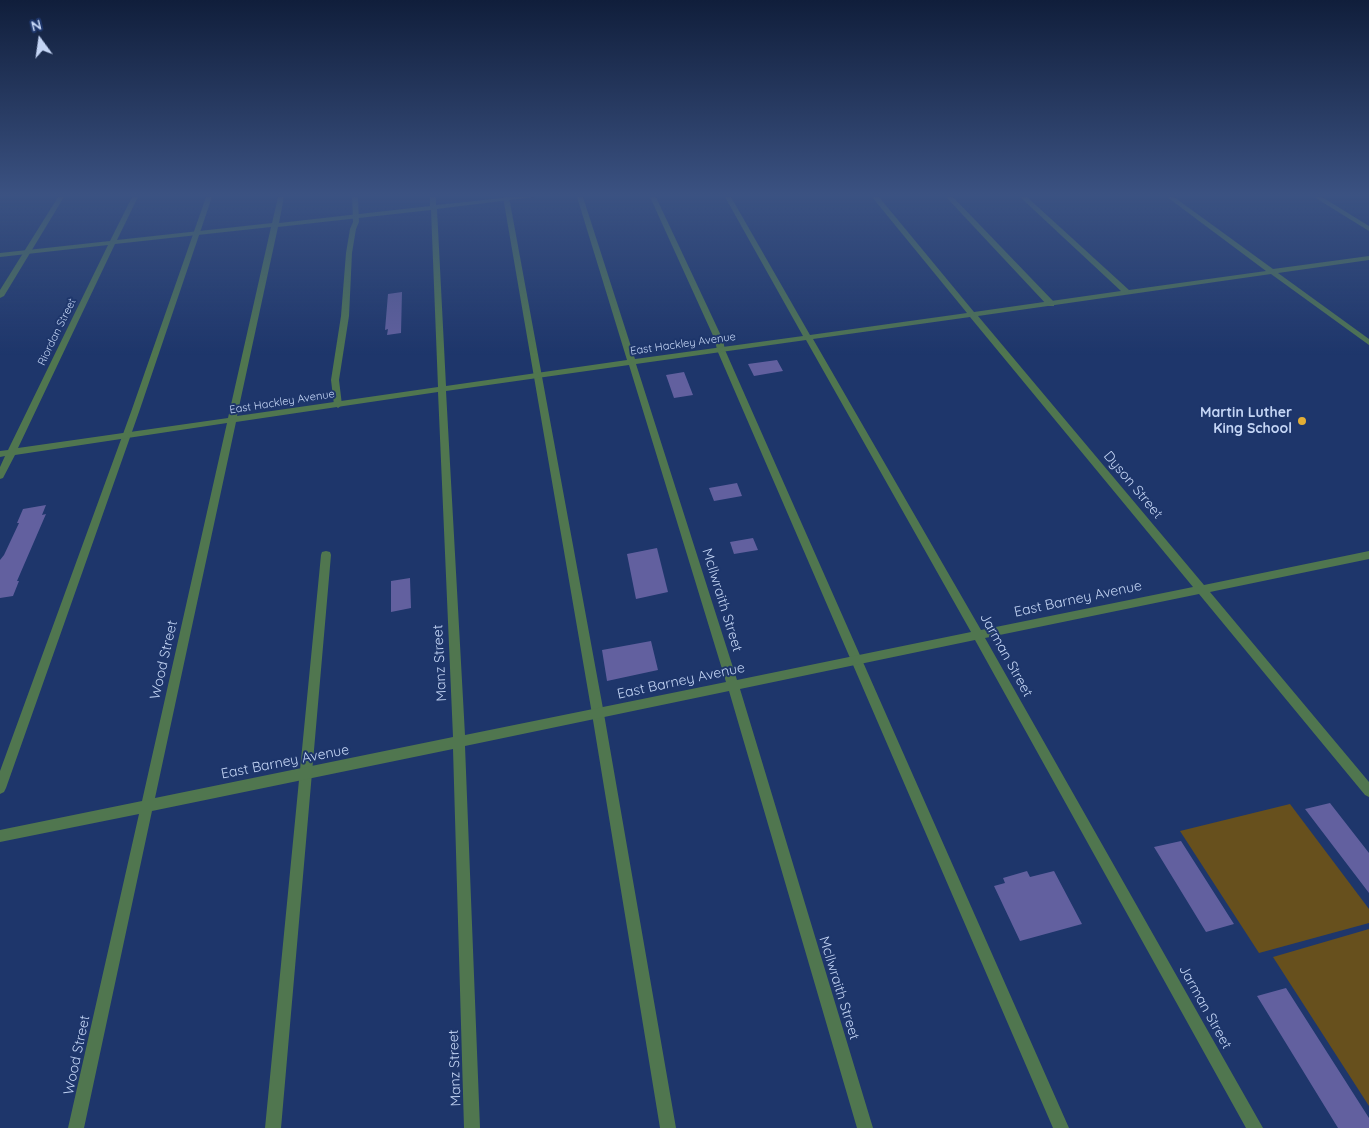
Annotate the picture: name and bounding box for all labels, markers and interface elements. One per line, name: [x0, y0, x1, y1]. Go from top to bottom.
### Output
north arrow: [15, 15, 65, 65]
text: N: [29, 15, 44, 35]
street label: Riordan Street: [35, 296, 79, 368]
street label: East Hackley Avenue: [629, 330, 737, 358]
street label: East Hackley Avenue: [228, 387, 336, 417]
place label: Martin Luther King School: [1200, 405, 1292, 438]
marker: Martin Luther King School: [1296, 415, 1308, 427]
street label: Dyson Street: [1100, 448, 1166, 522]
street label: McIlwraith Street: [698, 546, 746, 654]
street label: East Barney Avenue: [1013, 577, 1143, 621]
street label: Jarman Street: [976, 610, 1036, 700]
street label: Wood Street: [147, 619, 181, 701]
street label: Manz Street: [430, 624, 450, 702]
street label: East Barney Avenue: [616, 659, 746, 703]
street label: East Barney Avenue: [220, 741, 350, 783]
street label: McIlwraith Street: [815, 934, 863, 1042]
street label: Jarman Street: [1175, 962, 1235, 1052]
street label: Wood Street: [60, 1014, 94, 1096]
street label: Manz Street: [445, 1029, 465, 1107]

